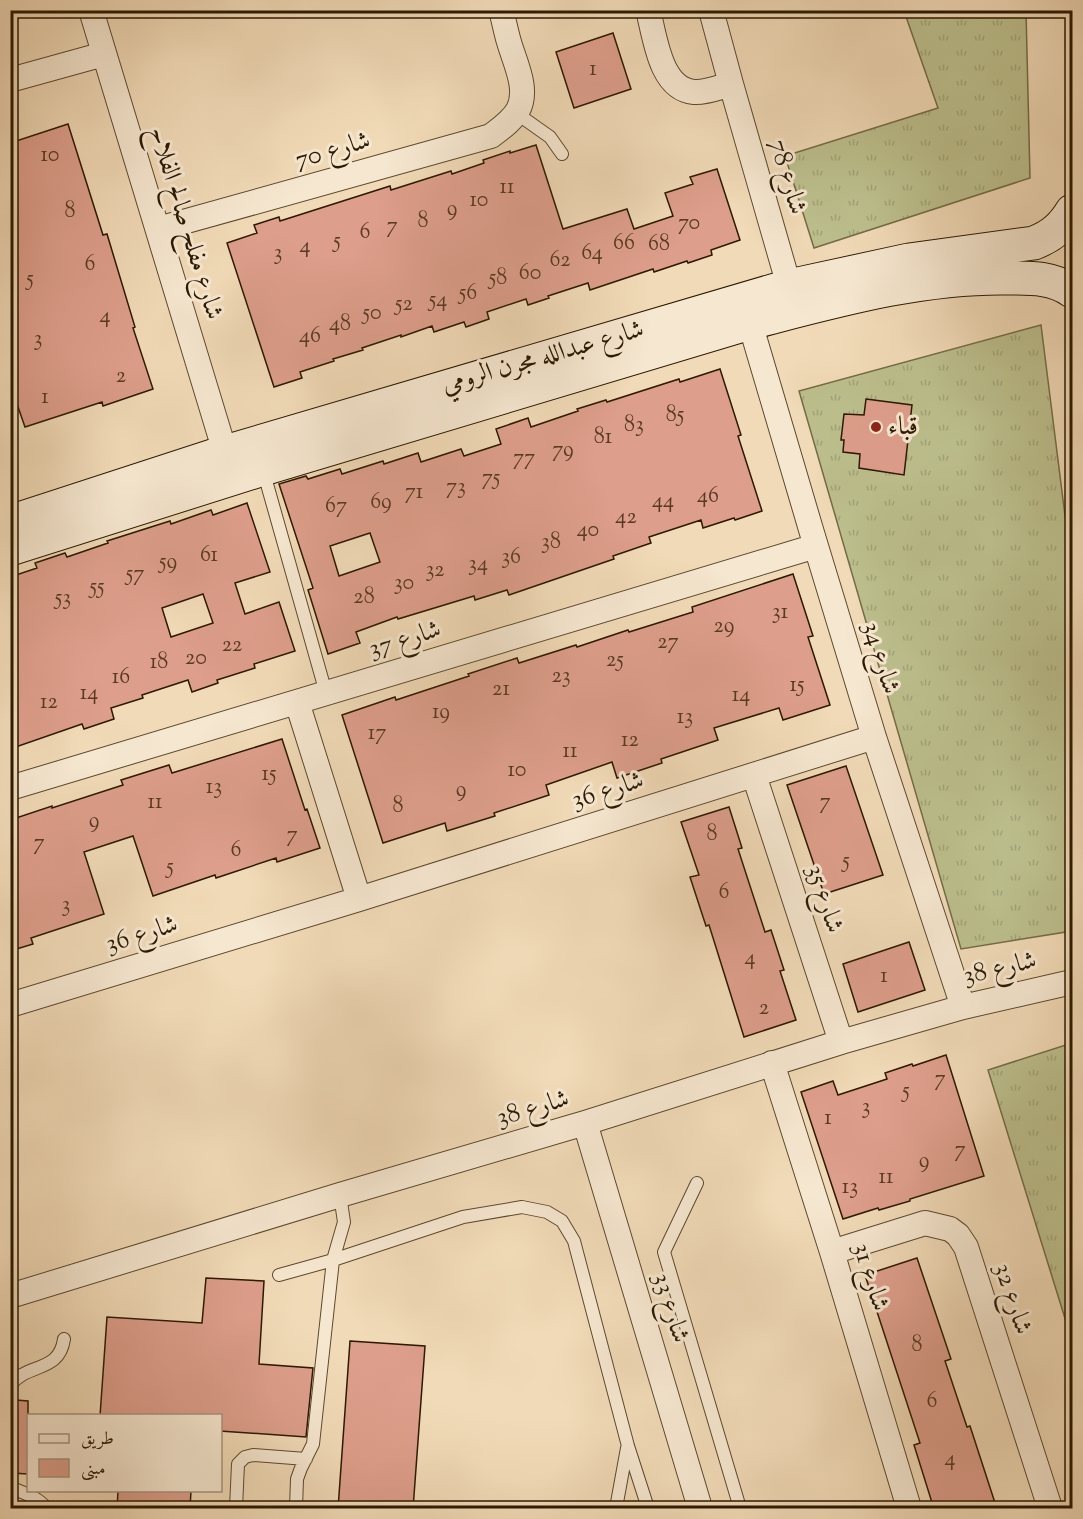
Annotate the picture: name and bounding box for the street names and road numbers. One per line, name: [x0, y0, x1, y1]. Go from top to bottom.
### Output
street label: شارع مفلح صالح الفلاح: [135, 122, 232, 325]
street label: شارع 70: [291, 123, 375, 180]
street label: شارع 78: [758, 135, 815, 219]
street label: شارع عبدالله مجرن الرومي: [438, 311, 649, 406]
street label: شارع 37: [364, 611, 446, 669]
street label: شارع 34: [850, 617, 909, 699]
street label: شارع 36: [567, 763, 649, 820]
street label: شارع 35: [795, 860, 852, 938]
street label: شارع 36: [101, 907, 183, 964]
street label: شارع 38: [960, 943, 1041, 996]
street label: شارع 38: [492, 1081, 574, 1138]
street label: شارع 31: [841, 1238, 898, 1316]
street label: شارع 32: [982, 1258, 1041, 1340]
street label: شارع 33: [641, 1268, 698, 1348]

